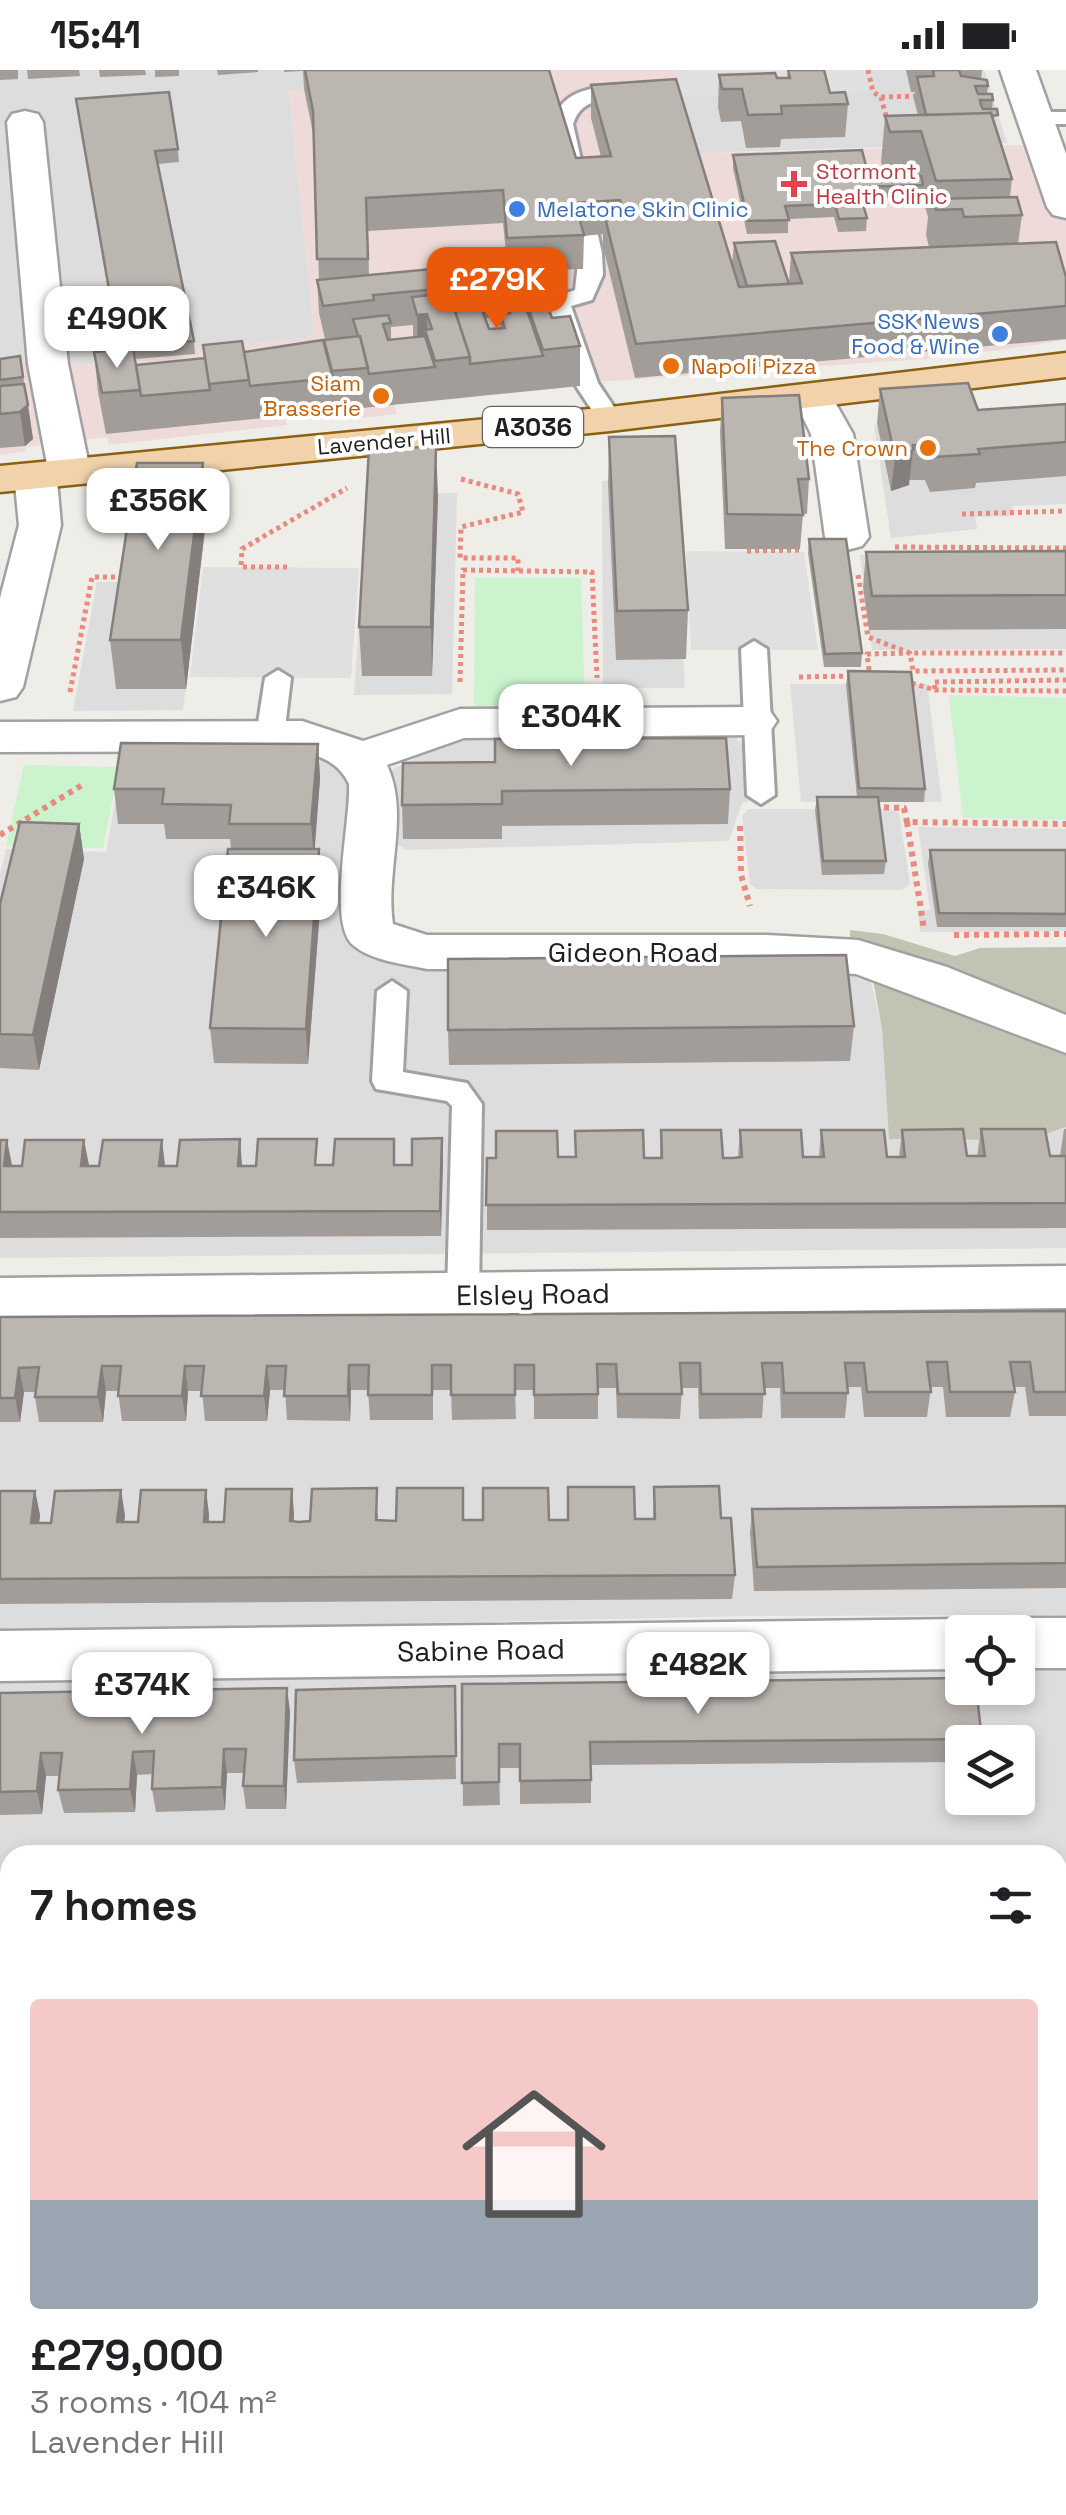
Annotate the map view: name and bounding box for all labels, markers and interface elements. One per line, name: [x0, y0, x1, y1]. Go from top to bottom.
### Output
text: 15:41: [50, 11, 141, 59]
place label: Stormont Health Clinic: [816, 157, 948, 210]
marker: Stormont Health Clinic: [781, 171, 807, 197]
place label: Melatone Skin Clinic: [537, 195, 749, 223]
marker: Melatone Skin Clinic: [506, 198, 528, 220]
pin: £279K: [427, 247, 567, 332]
text: £279K: [449, 259, 545, 299]
pin: £490K: [47, 286, 187, 371]
text: £490K: [66, 298, 168, 338]
place label: SSK News Food & Wine: [851, 307, 980, 360]
marker: SSK News Food & Wine: [989, 323, 1011, 345]
place label: Napoli Pizza: [691, 352, 817, 380]
marker: Napoli Pizza: [660, 355, 682, 377]
place label: Siam Brasserie: [263, 369, 361, 422]
marker: Siam Brasserie: [370, 385, 392, 407]
road number: A3036: [483, 407, 583, 447]
street label: Lavender Hill: [316, 421, 452, 461]
place label: The Crown: [796, 434, 908, 462]
marker: The Crown: [917, 437, 939, 459]
pin: £356K: [88, 468, 228, 553]
text: £356K: [109, 480, 207, 520]
pin: £304K: [501, 684, 641, 769]
text: £304K: [521, 696, 622, 736]
pin: £346K: [196, 855, 336, 940]
text: £346K: [216, 867, 316, 907]
street label: Gideon Road: [548, 934, 718, 970]
street label: Elsley Road: [456, 1275, 610, 1313]
map controls: [945, 1615, 1035, 1815]
button: locate: [945, 1615, 1035, 1705]
street label: Sabine Road: [397, 1631, 565, 1669]
pin: £482K: [628, 1632, 768, 1717]
text: £482K: [648, 1644, 748, 1684]
pin: £374K: [72, 1652, 212, 1737]
text: £374K: [94, 1664, 190, 1704]
button: layers: [945, 1725, 1035, 1815]
icon: filters: [983, 1878, 1038, 1933]
text: 7 homes: [30, 1879, 198, 1932]
icon: home: [444, 2064, 624, 2244]
text: £279,000: [30, 2329, 224, 2382]
text: 3 rooms · 104 m²: [30, 2382, 277, 2422]
text: Lavender Hill: [30, 2422, 225, 2462]

